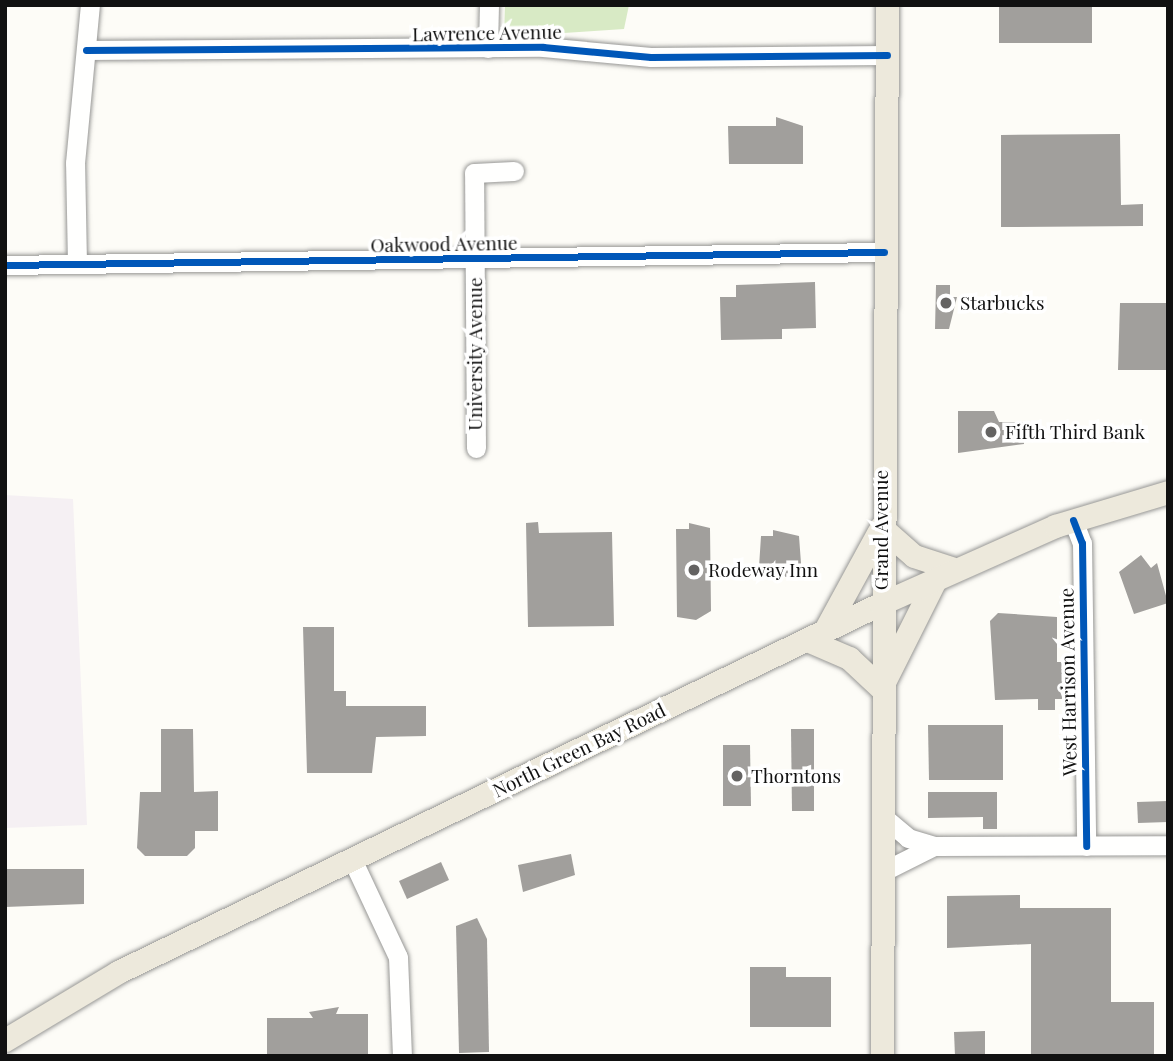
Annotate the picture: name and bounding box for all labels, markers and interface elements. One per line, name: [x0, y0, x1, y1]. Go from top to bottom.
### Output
street label: Lawrence Avenue: [412, 20, 562, 46]
street label: Oakwood Avenue: [370, 231, 518, 257]
street label: University Avenue: [464, 277, 486, 431]
place label: Starbucks: [960, 292, 1044, 314]
marker: Starbucks: [938, 295, 954, 311]
place label: Fifth Third Bank: [1005, 421, 1146, 443]
marker: Fifth Third Bank: [983, 424, 999, 440]
street label: Grand Avenue: [870, 469, 892, 591]
place label: Rodeway Inn: [708, 559, 819, 581]
marker: Rodeway Inn: [686, 562, 702, 578]
street label: West Harrison Avenue: [1055, 587, 1081, 777]
street label: North Green Bay Road: [489, 698, 669, 802]
place label: Thorntons: [751, 765, 841, 787]
marker: Thorntons: [729, 768, 745, 784]

